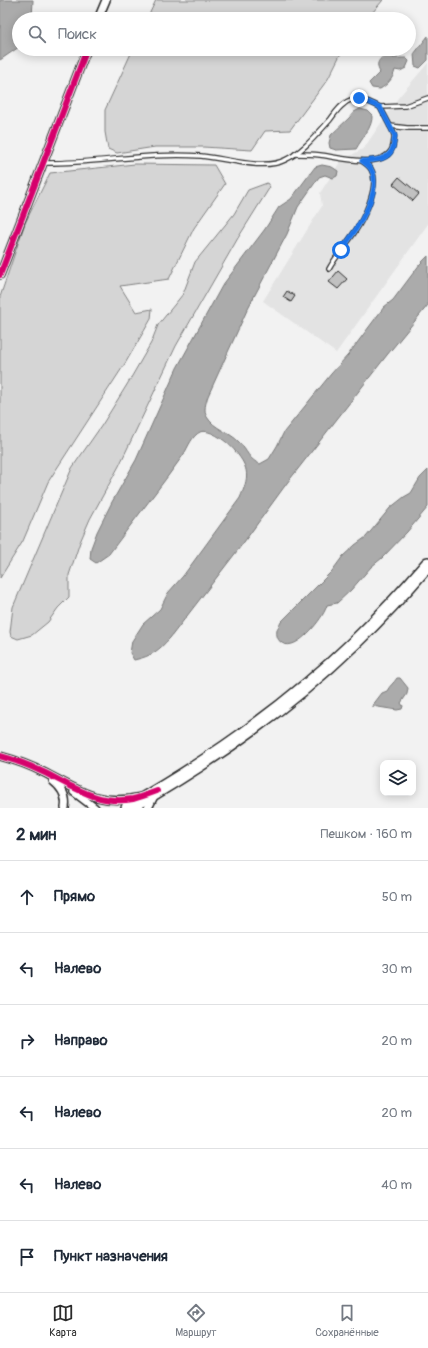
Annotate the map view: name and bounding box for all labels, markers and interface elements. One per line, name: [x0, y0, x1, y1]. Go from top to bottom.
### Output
search box: [12, 12, 416, 56]
icon: search: [26, 23, 48, 45]
text: Поиск: [58, 25, 97, 44]
route end: [350, 89, 368, 107]
route start: [332, 241, 350, 259]
map controls: [380, 760, 416, 796]
button: layers: [380, 760, 416, 796]
text: 2 мин: [16, 824, 56, 845]
text: Пешком · 160 m: [321, 826, 412, 842]
icon: ahead: [16, 886, 38, 908]
text: Прямо: [54, 887, 95, 906]
text: 50 m: [382, 889, 412, 905]
icon: left: [16, 958, 38, 980]
text: Налево: [54, 959, 101, 978]
text: 30 m: [382, 961, 412, 977]
icon: right: [16, 1030, 38, 1052]
text: Направо: [54, 1031, 108, 1050]
text: 20 m: [381, 1033, 412, 1049]
icon: left: [16, 1102, 38, 1124]
text: Налево: [54, 1103, 101, 1122]
text: 20 m: [381, 1105, 412, 1121]
icon: left: [16, 1174, 38, 1196]
text: Налево: [54, 1175, 101, 1194]
text: 40 m: [381, 1177, 412, 1193]
icon: arrive: [16, 1246, 38, 1268]
text: Пункт назначения: [54, 1247, 168, 1266]
tab: Карта: [49, 1302, 77, 1339]
tab: Маршрут: [175, 1302, 217, 1339]
tab: Сохранённые: [315, 1302, 379, 1339]

